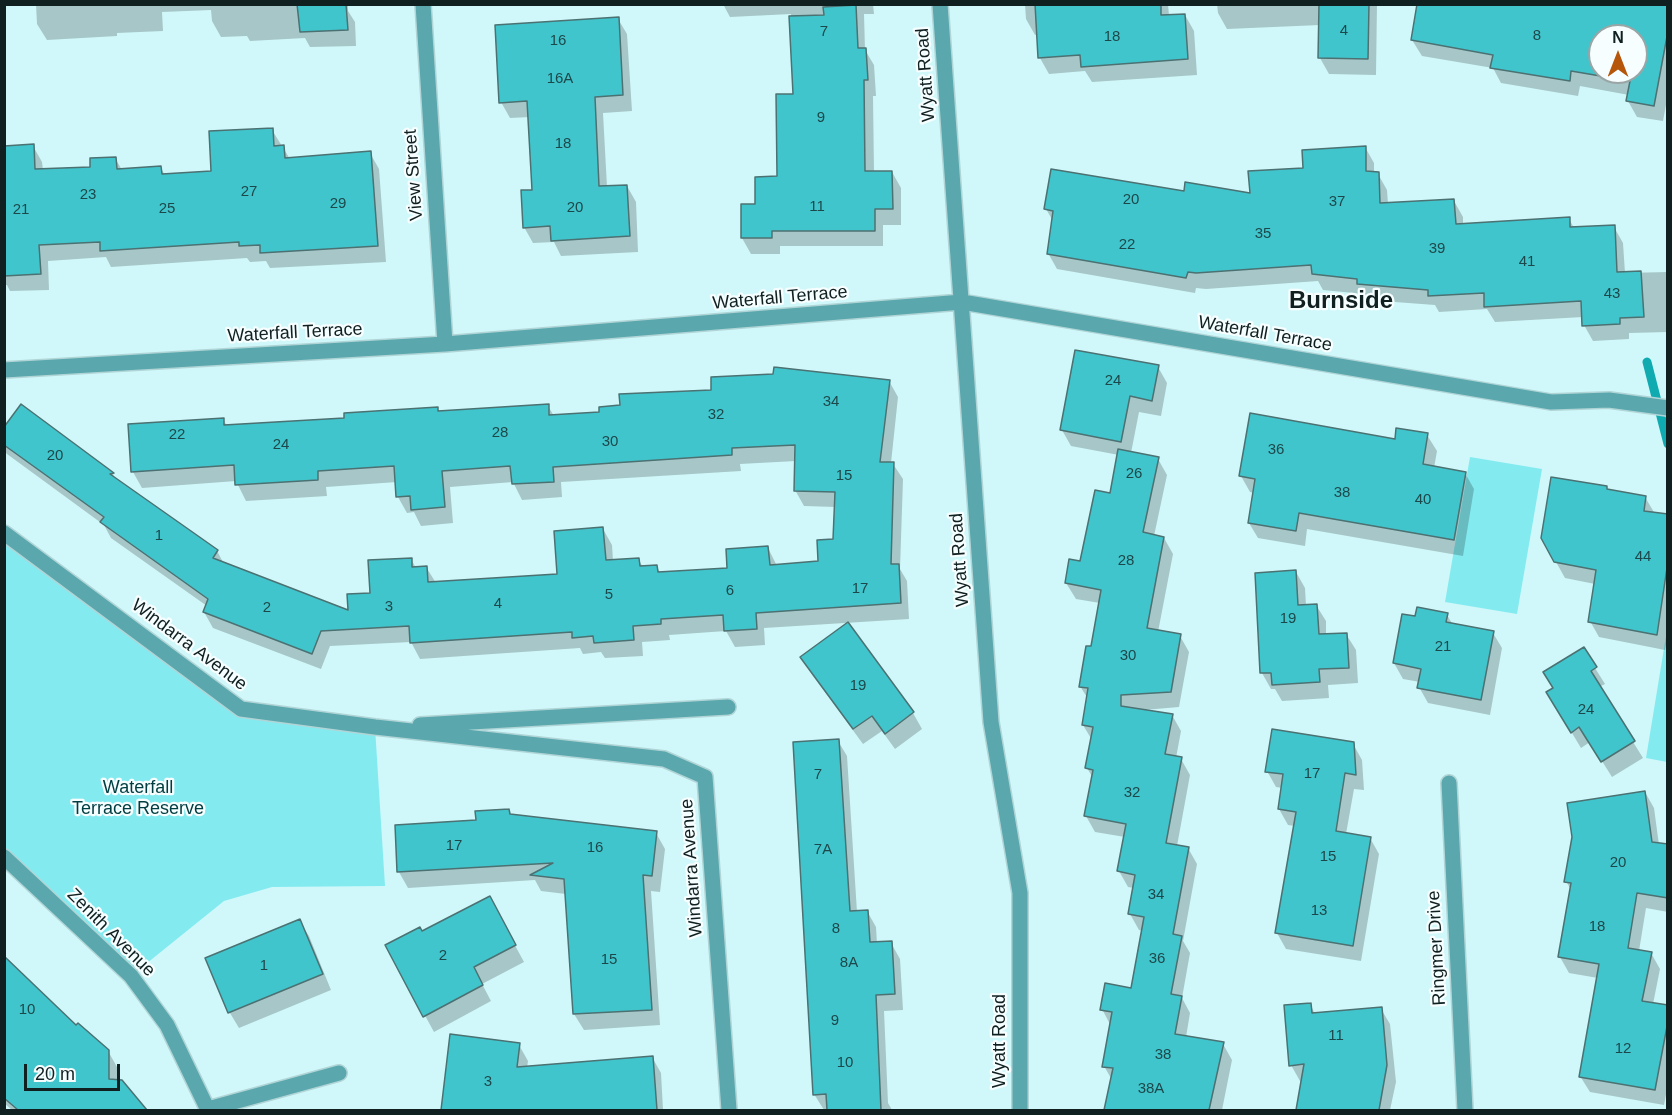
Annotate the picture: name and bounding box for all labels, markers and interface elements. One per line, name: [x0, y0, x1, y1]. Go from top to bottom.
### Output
house number: 4: [1340, 22, 1348, 40]
house number: 7: [820, 23, 828, 41]
north arrow: [1588, 24, 1648, 84]
street label: Wyatt Road: [912, 27, 940, 123]
house number: 8: [1533, 27, 1541, 45]
house number: 18: [1104, 28, 1120, 46]
text: N: [1612, 29, 1624, 46]
house number: 16: [550, 32, 566, 50]
house number: 16A: [547, 70, 573, 88]
house number: 9: [817, 109, 825, 127]
street label: View Street: [400, 129, 428, 221]
house number: 18: [555, 135, 571, 153]
house number: 27: [241, 183, 257, 201]
house number: 23: [80, 186, 96, 204]
house number: 20: [1123, 191, 1139, 209]
house number: 37: [1329, 193, 1345, 211]
house number: 29: [330, 195, 346, 213]
house number: 11: [809, 198, 825, 216]
house number: 20: [567, 199, 583, 217]
house number: 25: [159, 200, 175, 218]
house number: 21: [13, 201, 29, 219]
house number: 35: [1255, 225, 1271, 243]
house number: 22: [1119, 236, 1135, 254]
house number: 39: [1429, 240, 1445, 258]
house number: 41: [1519, 253, 1535, 271]
street label: Waterfall Terrace: [712, 281, 848, 315]
house number: 43: [1604, 285, 1620, 303]
district label: Burnside: [1289, 287, 1393, 315]
street label: Waterfall Terrace: [1196, 312, 1334, 356]
street label: Waterfall Terrace: [227, 319, 363, 347]
house number: 24: [1105, 372, 1121, 390]
house number: 34: [823, 393, 839, 411]
house number: 32: [708, 406, 724, 424]
house number: 28: [492, 424, 508, 442]
house number: 22: [169, 426, 185, 444]
house number: 30: [602, 433, 618, 451]
house number: 24: [273, 436, 289, 454]
house number: 36: [1268, 441, 1284, 459]
house number: 20: [47, 447, 63, 465]
house number: 26: [1126, 465, 1142, 483]
house number: 15: [836, 467, 852, 485]
house number: 38: [1334, 484, 1350, 502]
house number: 40: [1415, 491, 1431, 509]
street label: Wyatt Road: [946, 512, 974, 608]
house number: 1: [155, 527, 163, 545]
house number: 44: [1635, 548, 1651, 566]
house number: 28: [1118, 552, 1134, 570]
house number: 17: [852, 580, 868, 598]
house number: 6: [726, 582, 734, 600]
house number: 5: [605, 586, 613, 604]
street label: Windarra Avenue: [127, 595, 251, 695]
house number: 4: [494, 595, 502, 613]
house number: 3: [385, 598, 393, 616]
house number: 2: [263, 599, 271, 617]
house number: 19: [1280, 610, 1296, 628]
house number: 21: [1435, 638, 1451, 656]
house number: 30: [1120, 647, 1136, 665]
house number: 19: [850, 677, 866, 695]
house number: 24: [1578, 701, 1594, 719]
house number: 17: [1304, 765, 1320, 783]
house number: 7: [814, 766, 822, 784]
park label: Waterfall Terrace Reserve: [72, 777, 204, 820]
house number: 32: [1124, 784, 1140, 802]
street label: Windarra Avenue: [676, 798, 708, 938]
house number: 17: [446, 837, 462, 855]
house number: 16: [587, 839, 603, 857]
house number: 7A: [814, 841, 832, 859]
house number: 15: [1320, 848, 1336, 866]
house number: 20: [1610, 854, 1626, 872]
street label: Zenith Avenue: [62, 884, 160, 982]
house number: 34: [1148, 886, 1164, 904]
street label: Ringmer Drive: [1423, 890, 1451, 1006]
house number: 13: [1311, 902, 1327, 920]
house number: 18: [1589, 918, 1605, 936]
house number: 8: [832, 920, 840, 938]
house number: 2: [439, 947, 447, 965]
house number: 36: [1149, 950, 1165, 968]
house number: 15: [601, 951, 617, 969]
house number: 8A: [840, 954, 858, 972]
house number: 1: [260, 957, 268, 975]
street label: Wyatt Road: [989, 994, 1011, 1088]
house number: 10: [19, 1001, 35, 1019]
house number: 9: [831, 1012, 839, 1030]
house number: 11: [1328, 1027, 1344, 1045]
house number: 12: [1615, 1040, 1631, 1058]
house number: 38: [1155, 1046, 1171, 1064]
scale bar: [27, 1052, 123, 1090]
house number: 10: [837, 1054, 853, 1072]
text: 20 m: [35, 1064, 75, 1084]
house number: 3: [484, 1073, 492, 1091]
house number: 38A: [1138, 1080, 1164, 1098]

